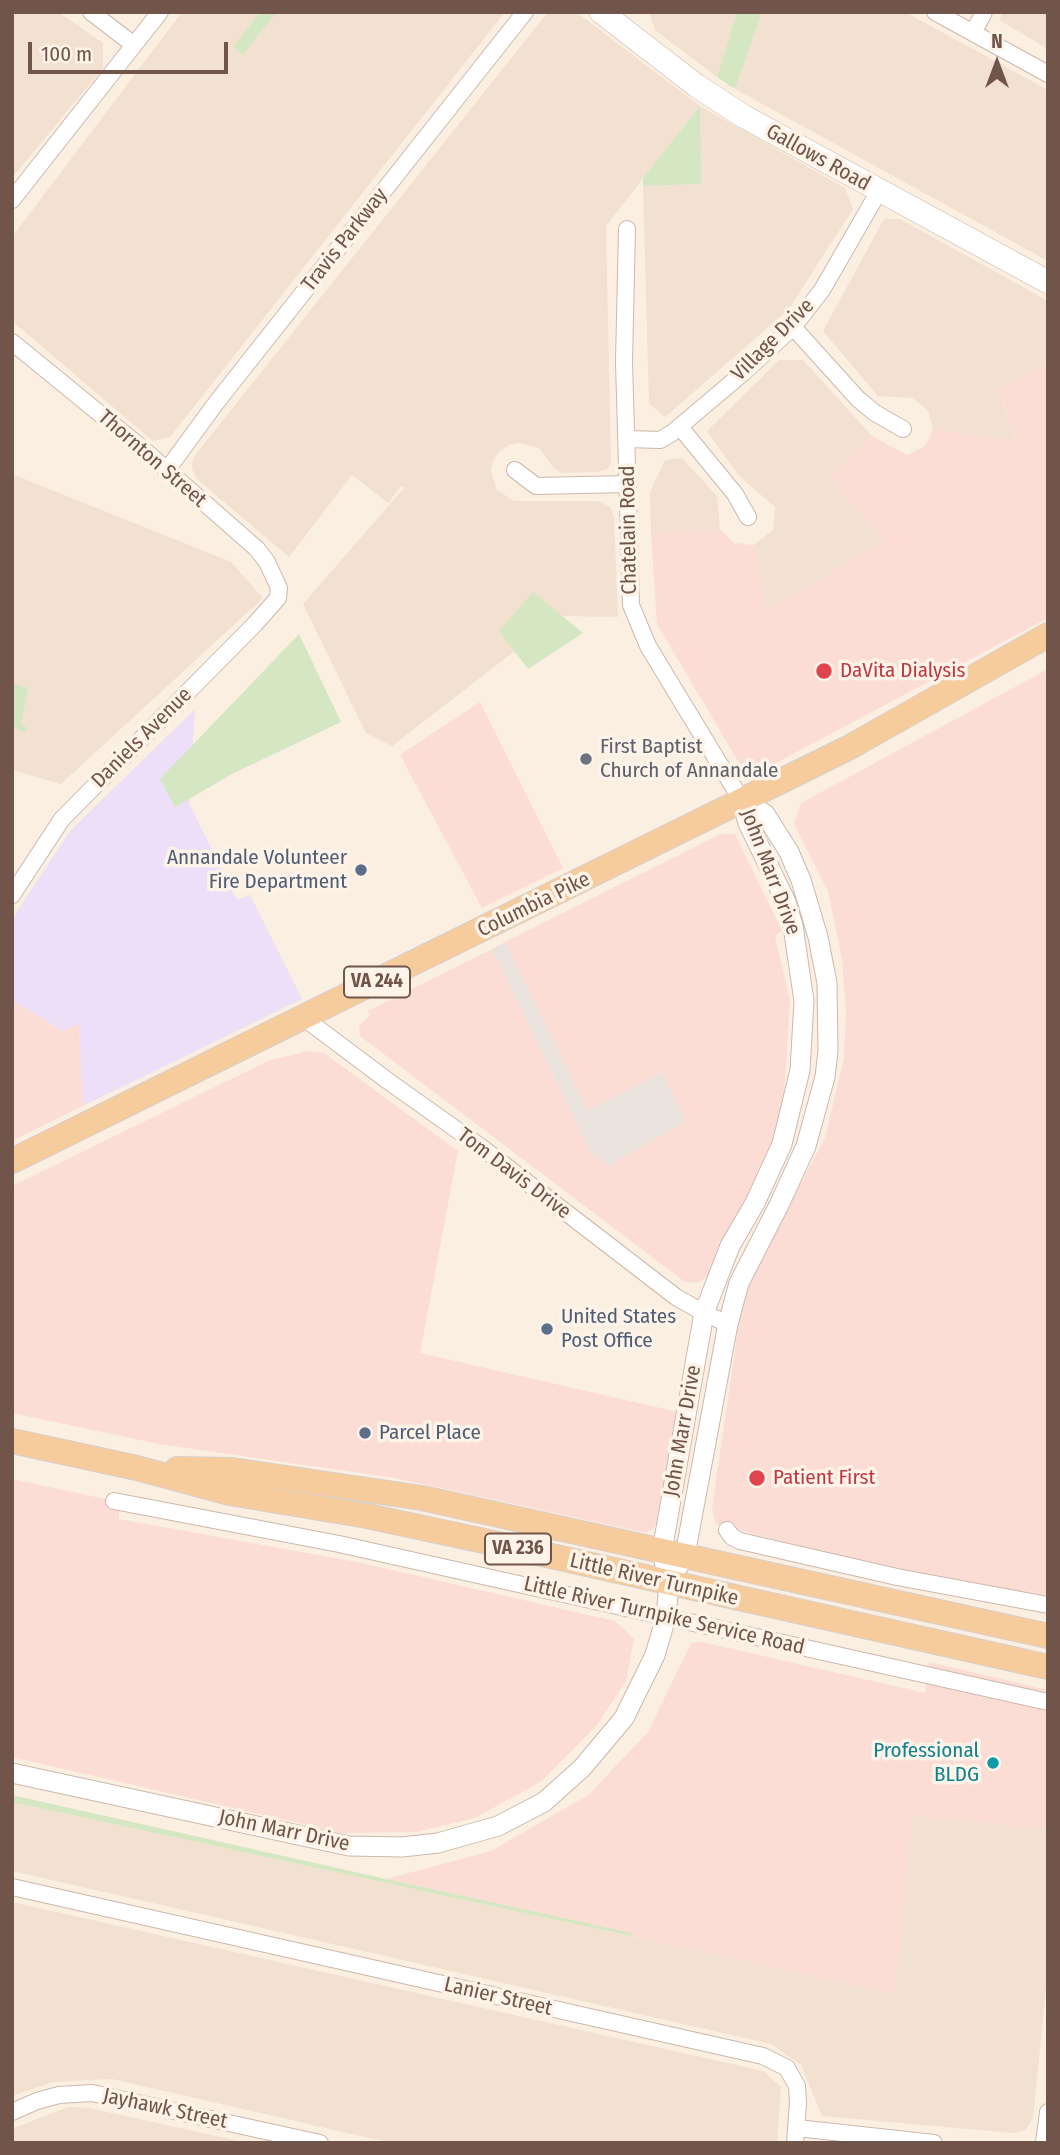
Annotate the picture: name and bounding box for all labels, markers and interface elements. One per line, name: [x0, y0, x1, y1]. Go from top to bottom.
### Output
scale bar: [32, 28, 231, 72]
north arrow: [962, 28, 1032, 98]
text: N: [991, 30, 1003, 53]
text: 100 m: [41, 41, 92, 67]
street label: Gallows Road: [761, 119, 875, 197]
street label: Travis Parkway: [297, 183, 393, 297]
street label: Village Drive: [726, 293, 820, 387]
street label: Thornton Street: [93, 405, 211, 513]
street label: Chatelain Road: [615, 465, 643, 595]
place label: DaVita Dialysis: [840, 658, 966, 684]
marker: DaVita Dialysis: [814, 661, 834, 681]
street label: Daniels Avenue: [87, 683, 197, 793]
place label: First Baptist Church of Annandale: [600, 734, 778, 784]
marker: First Baptist Church of Annandale: [578, 751, 594, 767]
street label: John Marr Drive: [734, 805, 806, 939]
place label: Annandale Volunteer Fire Department: [167, 845, 347, 895]
marker: Annandale Volunteer Fire Department: [353, 862, 369, 878]
street label: Columbia Pike: [474, 867, 594, 943]
road number: VA 244: [344, 966, 410, 998]
street label: Tom Davis Drive: [452, 1123, 576, 1225]
place label: United States Post Office: [561, 1304, 676, 1354]
marker: United States Post Office: [539, 1321, 555, 1337]
street label: John Marr Drive: [659, 1363, 707, 1499]
place label: Parcel Place: [379, 1420, 481, 1446]
marker: Parcel Place: [357, 1425, 373, 1441]
place label: Patient First: [773, 1465, 875, 1491]
marker: Patient First: [747, 1468, 767, 1488]
road number: VA 236: [485, 1534, 551, 1564]
street label: Little River Turnpike: [567, 1548, 741, 1612]
street label: Little River Turnpike Service Road: [521, 1571, 807, 1661]
place label: Professional BLDG: [873, 1738, 979, 1788]
marker: Professional BLDG: [985, 1755, 1001, 1771]
street label: John Marr Drive: [216, 1805, 352, 1857]
street label: Lanier Street: [442, 1972, 554, 2022]
street label: Jayhawk Street: [101, 2084, 229, 2134]

